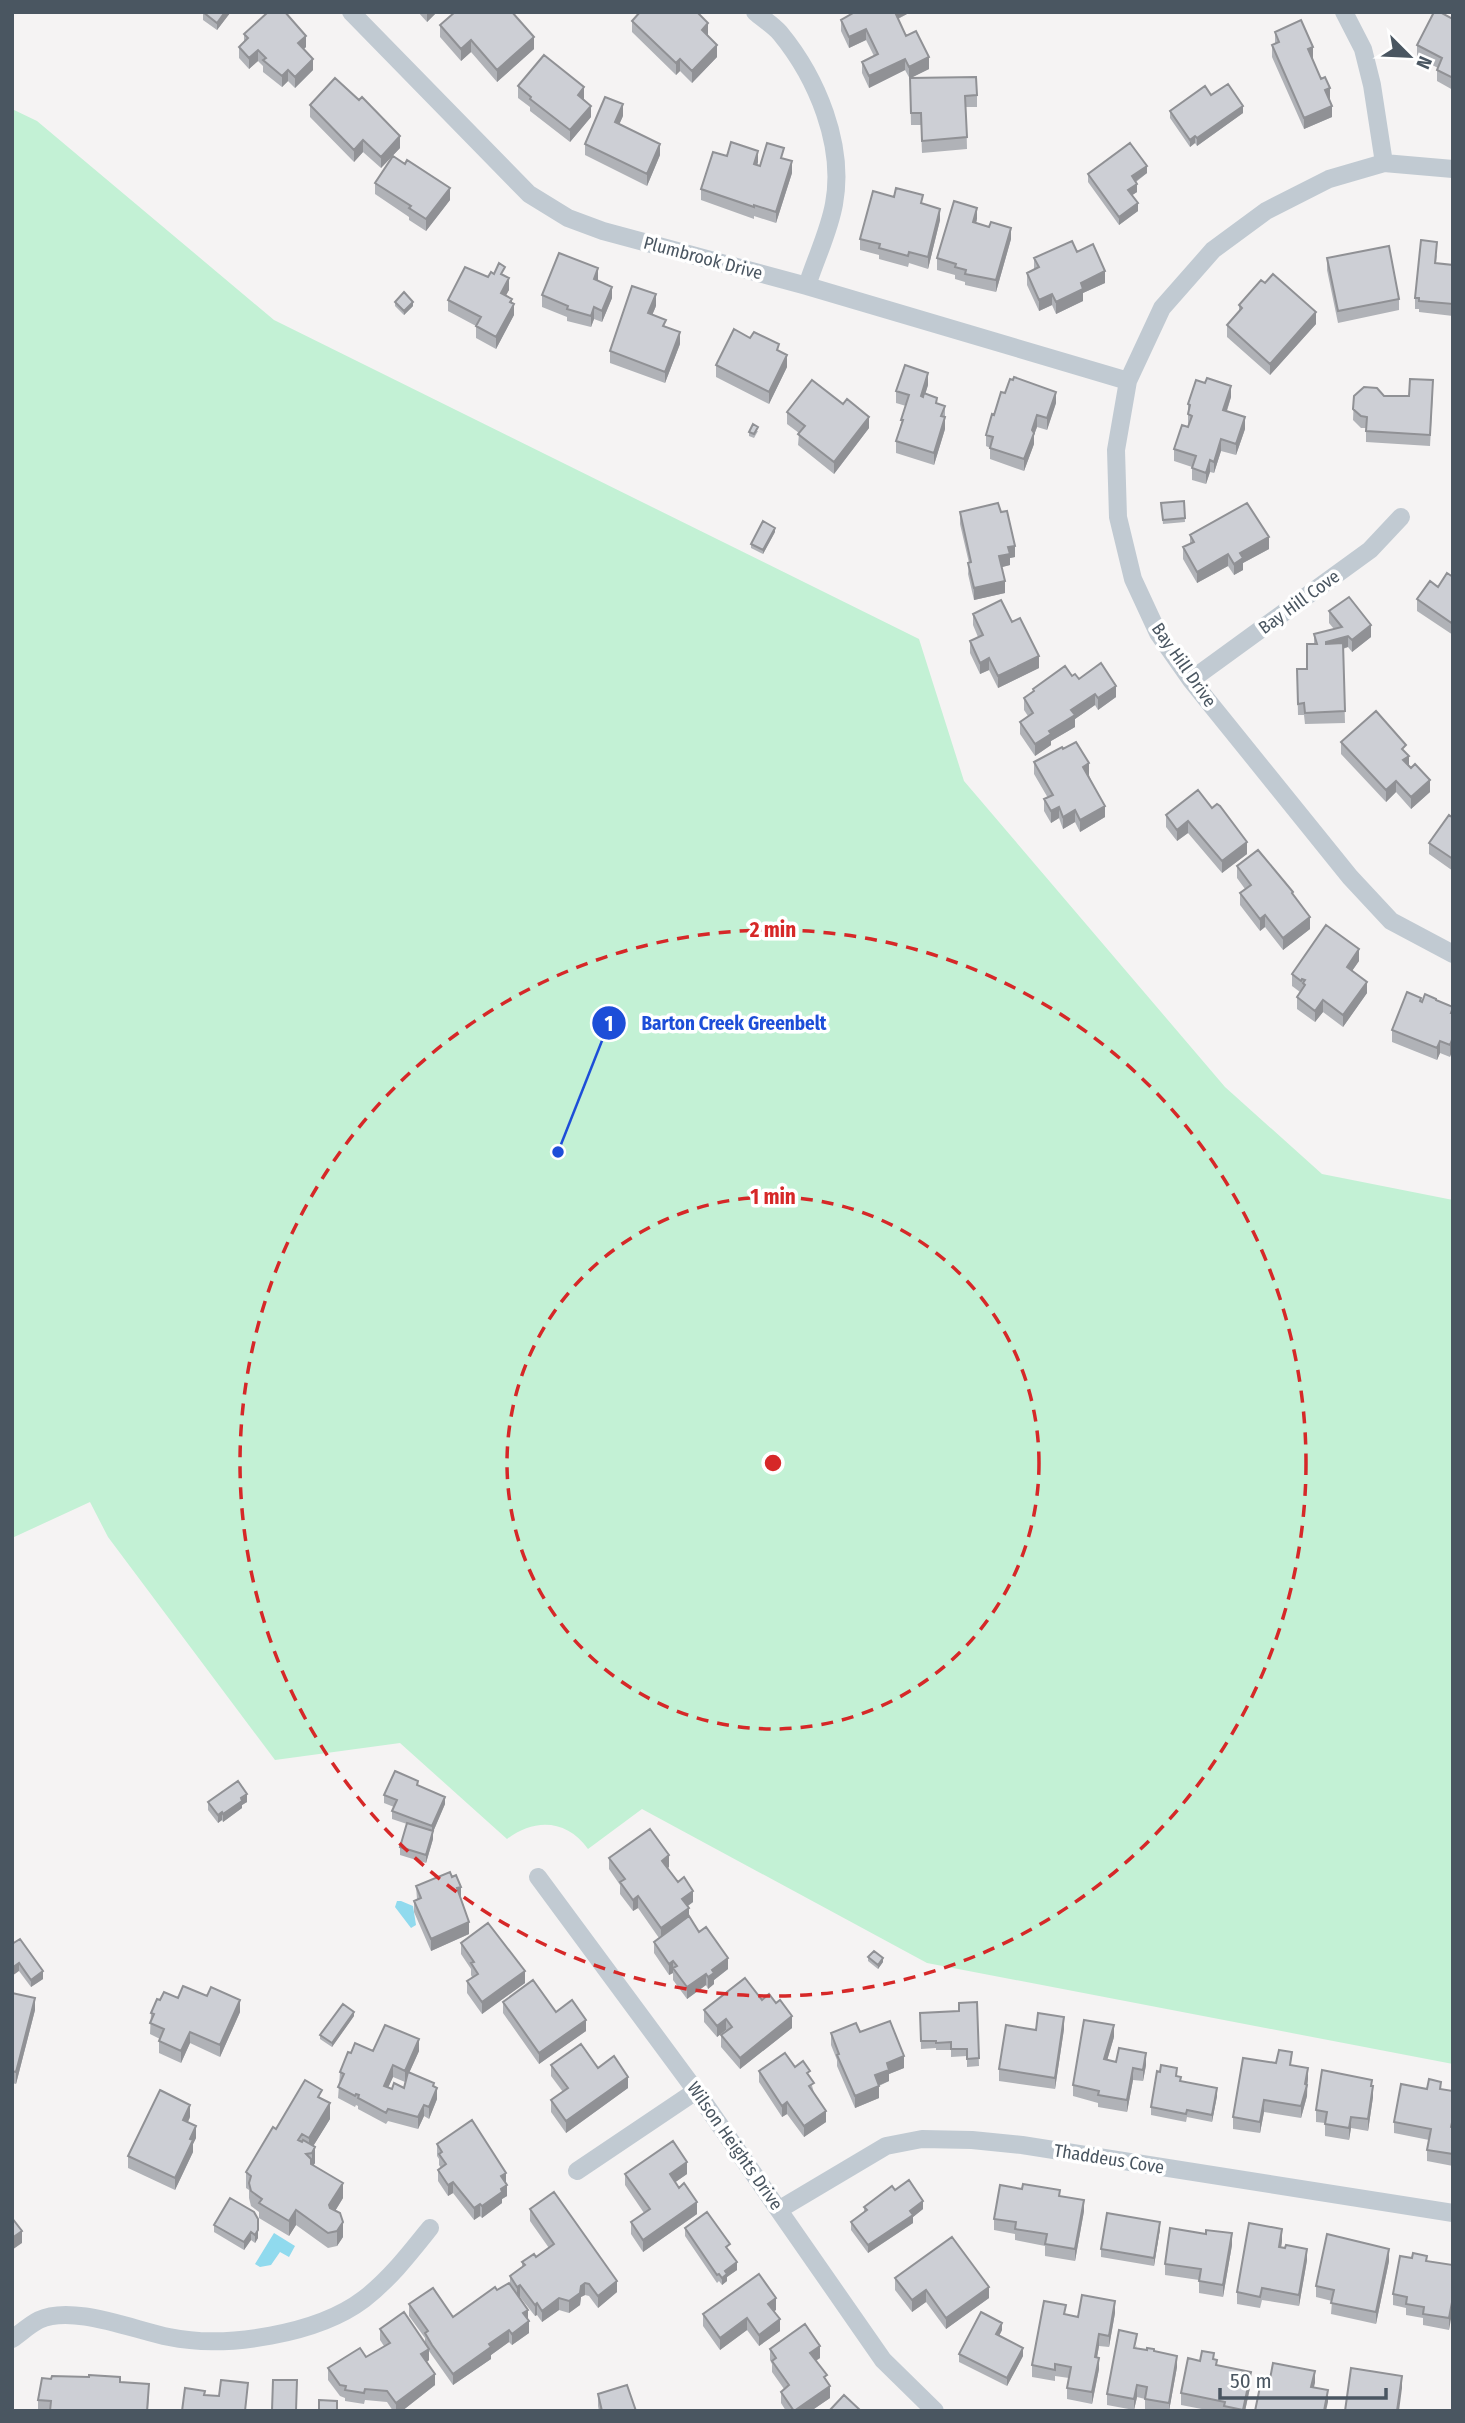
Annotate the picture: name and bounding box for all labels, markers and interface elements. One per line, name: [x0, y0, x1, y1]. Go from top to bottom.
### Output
north arrow: [1374, 21, 1444, 91]
text: N: [1411, 53, 1437, 73]
street label: Plumbrook Drive: [641, 232, 765, 284]
street label: Bay Hill Cove: [1254, 565, 1344, 639]
street label: Bay Hill Drive: [1147, 619, 1221, 712]
text: 2 min: [749, 917, 796, 943]
callout: Barton Creek Greenbelt: [592, 1003, 840, 1043]
text: 1: [605, 1011, 613, 1037]
text: Barton Creek Greenbelt: [641, 1012, 827, 1035]
text: 1 min: [750, 1184, 796, 1210]
centre of rings: [761, 1451, 785, 1475]
street label: Wilson Heights Drive: [682, 2077, 788, 2215]
street label: Thaddeus Cove: [1052, 2139, 1166, 2179]
scale bar: [1220, 2356, 1386, 2400]
text: 50 m: [1230, 2368, 1272, 2394]

